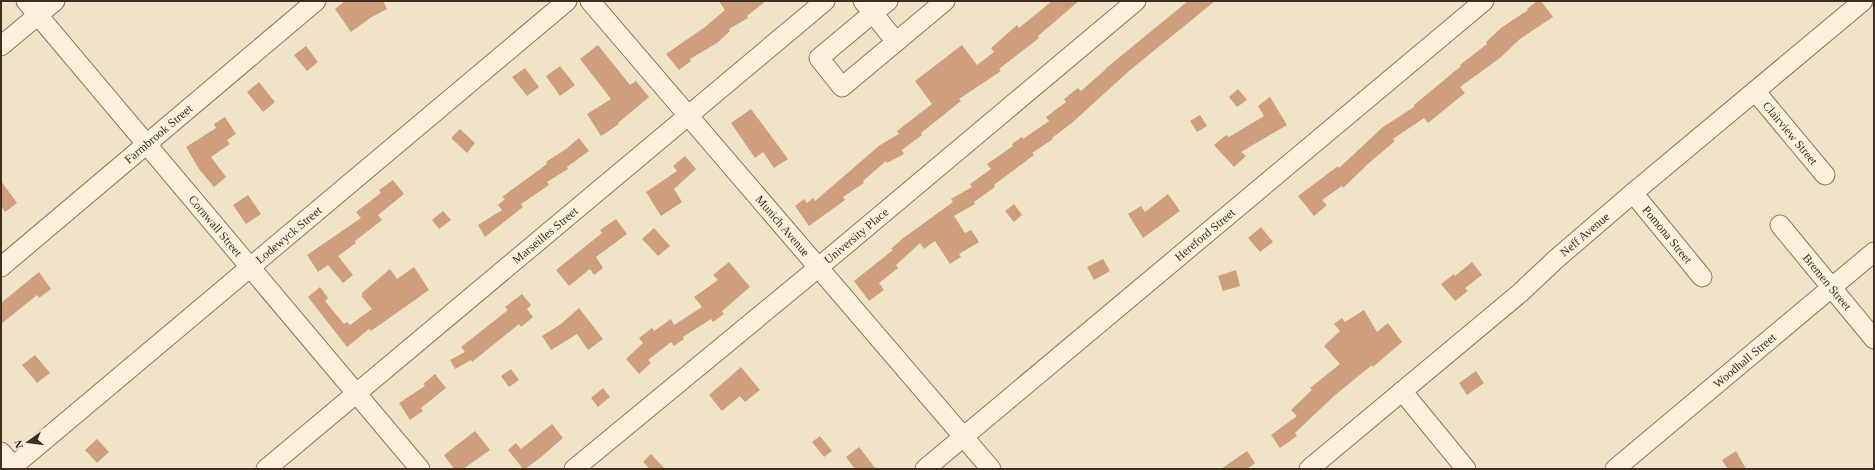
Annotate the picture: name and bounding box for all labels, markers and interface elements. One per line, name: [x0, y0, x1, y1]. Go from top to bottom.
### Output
street label: Clairview Street: [1760, 99, 1821, 168]
street label: Farmbrook Street: [122, 101, 196, 167]
street label: Cornwall Street: [186, 192, 246, 260]
street label: Munich Avenue: [753, 192, 813, 259]
street label: Lodewyck Street: [253, 203, 325, 266]
street label: Pomona Street: [1640, 203, 1695, 267]
street label: Marseilles Street: [510, 204, 581, 267]
street label: University Place: [821, 205, 891, 267]
street label: Hereford Street: [1172, 205, 1238, 264]
street label: Neff Avenue: [1557, 209, 1612, 260]
street label: Bremen Street: [1800, 251, 1855, 314]
street label: Woodhall Street: [1710, 330, 1779, 391]
north arrow: [8, 422, 48, 462]
text: N: [12, 439, 25, 450]

